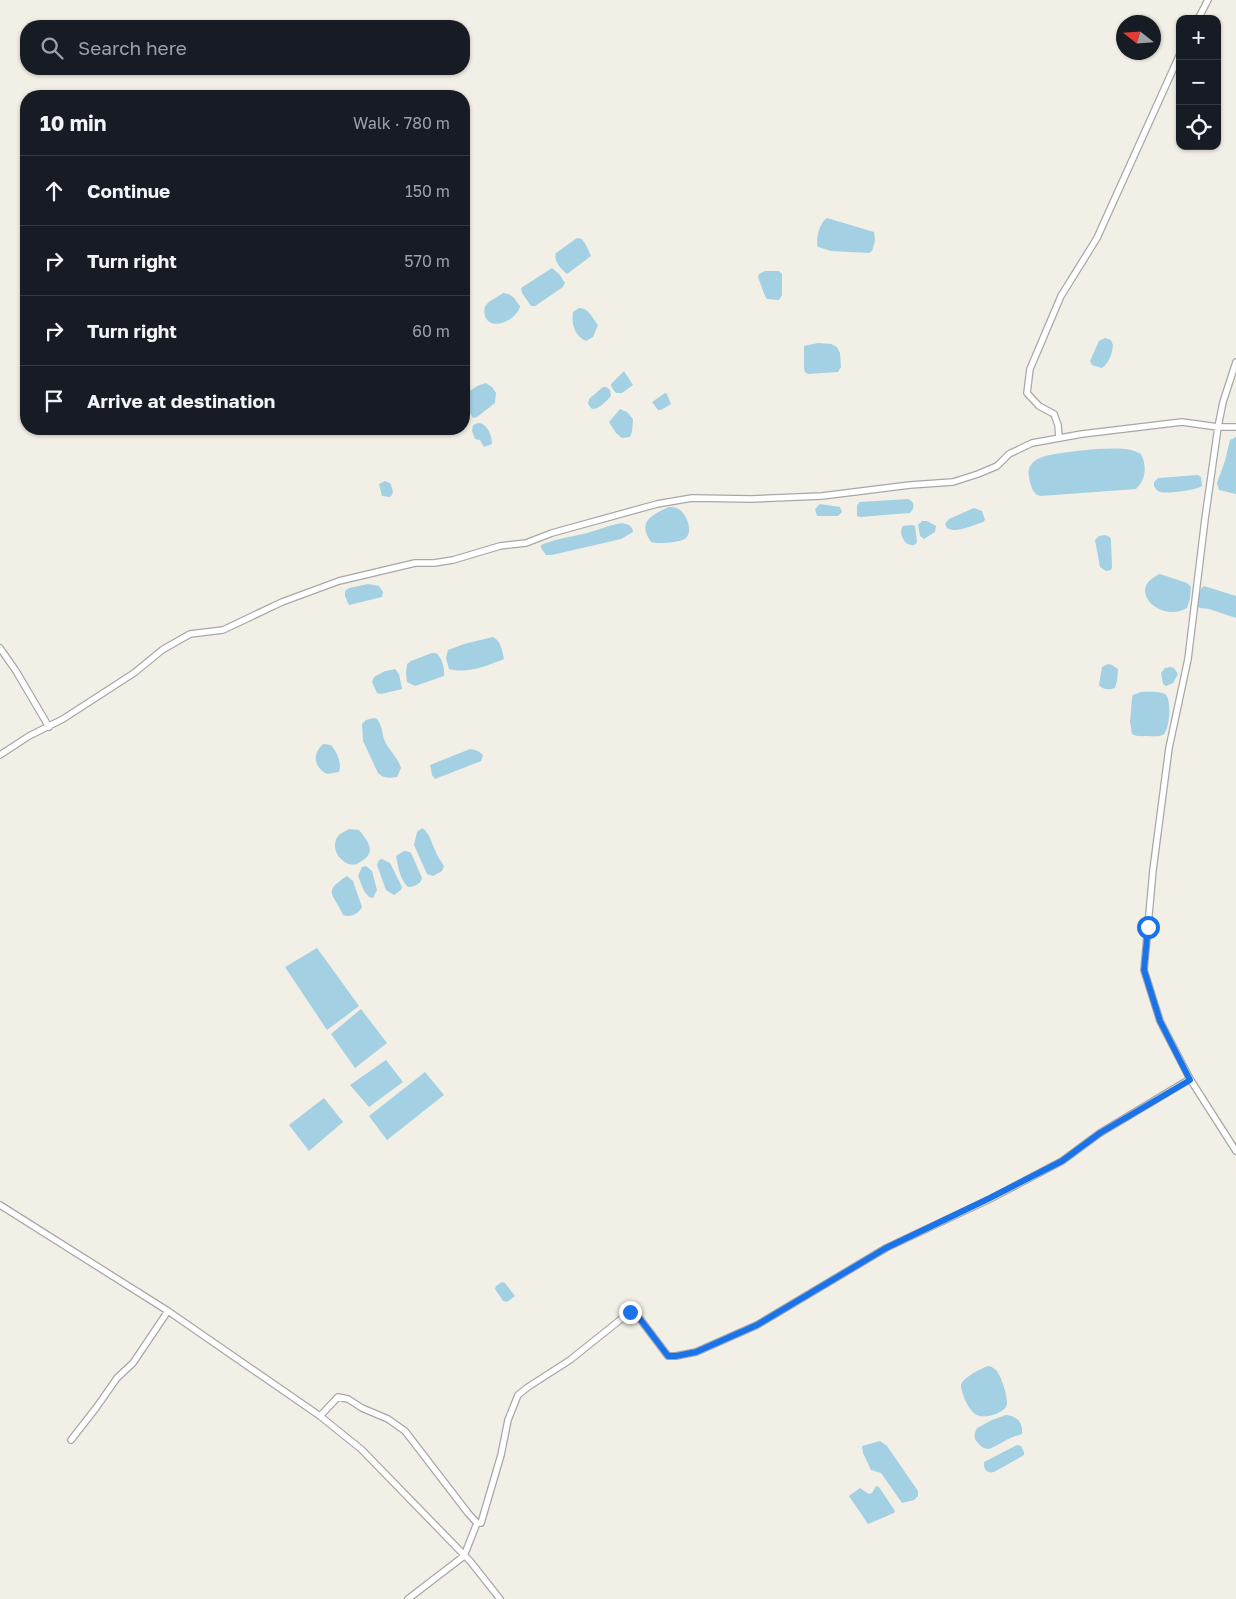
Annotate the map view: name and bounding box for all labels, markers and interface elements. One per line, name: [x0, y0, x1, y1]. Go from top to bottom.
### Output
north arrow: [1116, 15, 1161, 60]
map controls: [1176, 15, 1221, 150]
button: +: [1176, 15, 1221, 60]
search box: [20, 20, 470, 75]
icon: search: [38, 34, 66, 62]
text: Search here: [78, 36, 187, 59]
button: −: [1176, 60, 1221, 105]
button: locate: [1176, 105, 1221, 150]
text: 10 min: [40, 110, 107, 136]
text: Walk · 780 m: [353, 113, 450, 133]
icon: ahead: [40, 177, 68, 205]
text: Continue: [87, 179, 170, 202]
text: 150 m: [405, 181, 450, 201]
icon: right: [40, 247, 68, 275]
text: Turn right: [87, 249, 177, 272]
text: 570 m: [404, 251, 450, 271]
icon: right: [40, 317, 68, 345]
text: Turn right: [87, 319, 177, 342]
text: 60 m: [412, 321, 450, 341]
icon: arrive: [40, 387, 68, 415]
text: Arrive at destination: [87, 389, 275, 412]
route start: [1137, 916, 1160, 939]
route end: [619, 1301, 642, 1324]

